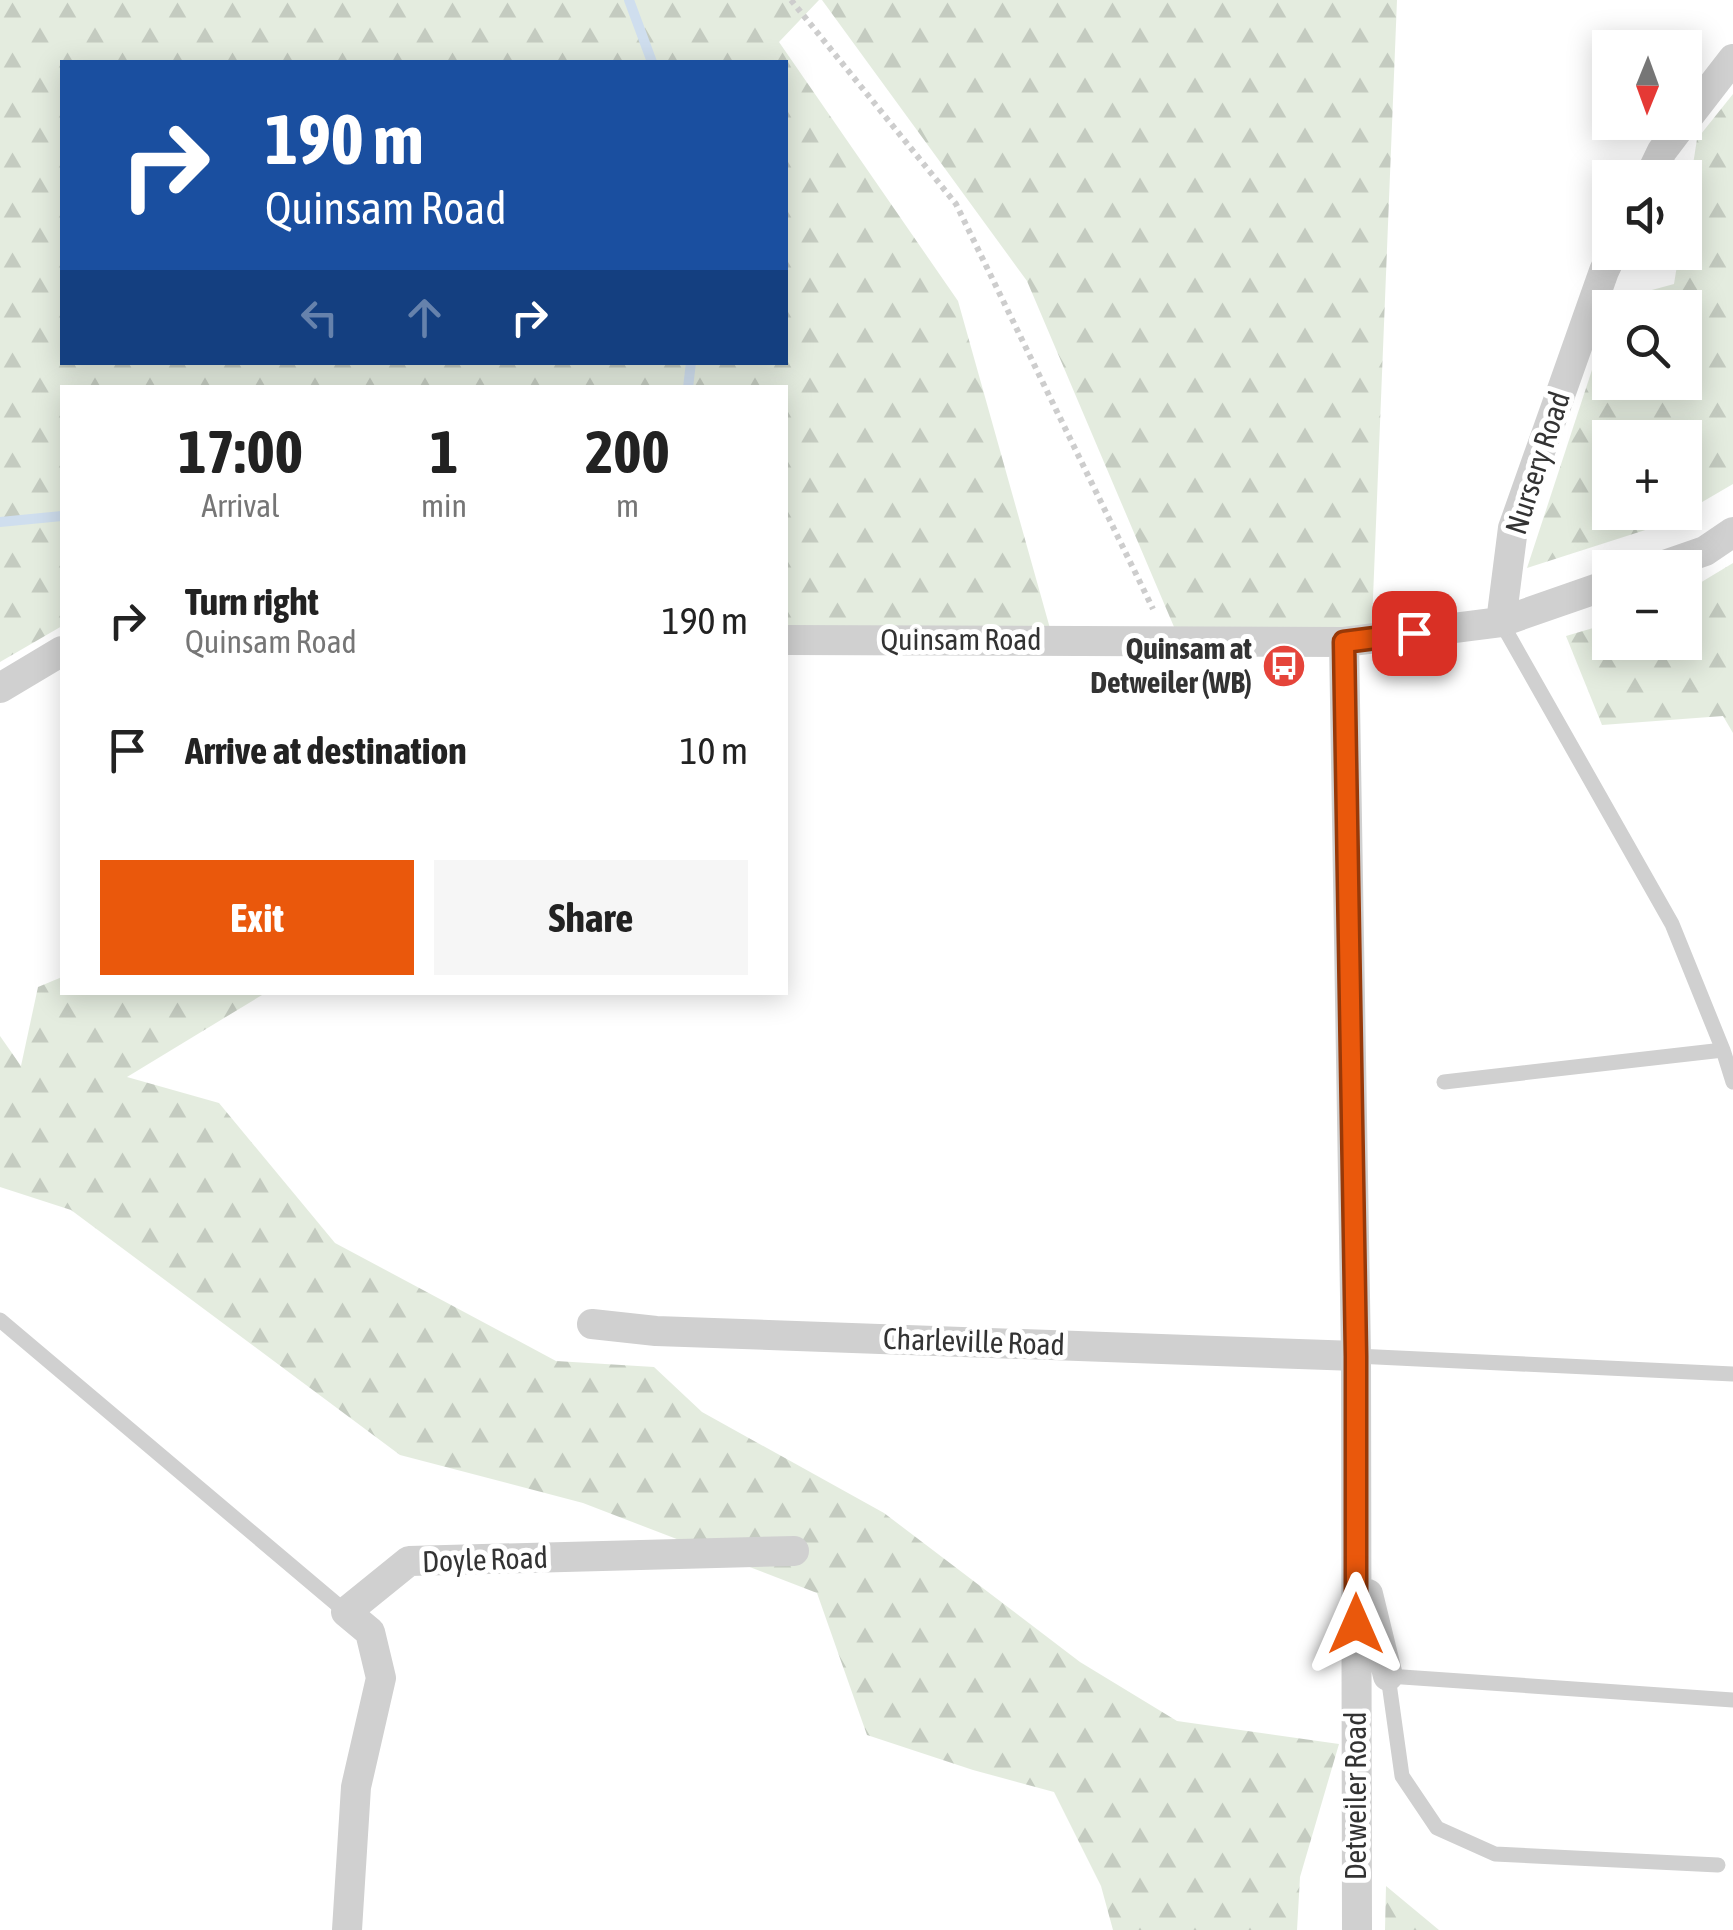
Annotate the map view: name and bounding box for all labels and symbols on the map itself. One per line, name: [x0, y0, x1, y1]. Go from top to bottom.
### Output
north arrow: [1592, 30, 1702, 140]
street label: Nursery Road: [1498, 387, 1576, 538]
pin: [1372, 591, 1457, 676]
street label: Quinsam Road: [881, 622, 1041, 656]
place label: Quinsam at Detweiler (WB): [1090, 631, 1252, 699]
bus stop icon: Quinsam at Detweiler (WB): [1261, 643, 1307, 689]
street label: Charleville Road: [883, 1321, 1065, 1361]
street label: Doyle Road: [422, 1540, 548, 1578]
position arrow: [1304, 1572, 1408, 1676]
street label: Detweiler Road: [1338, 1712, 1372, 1880]

